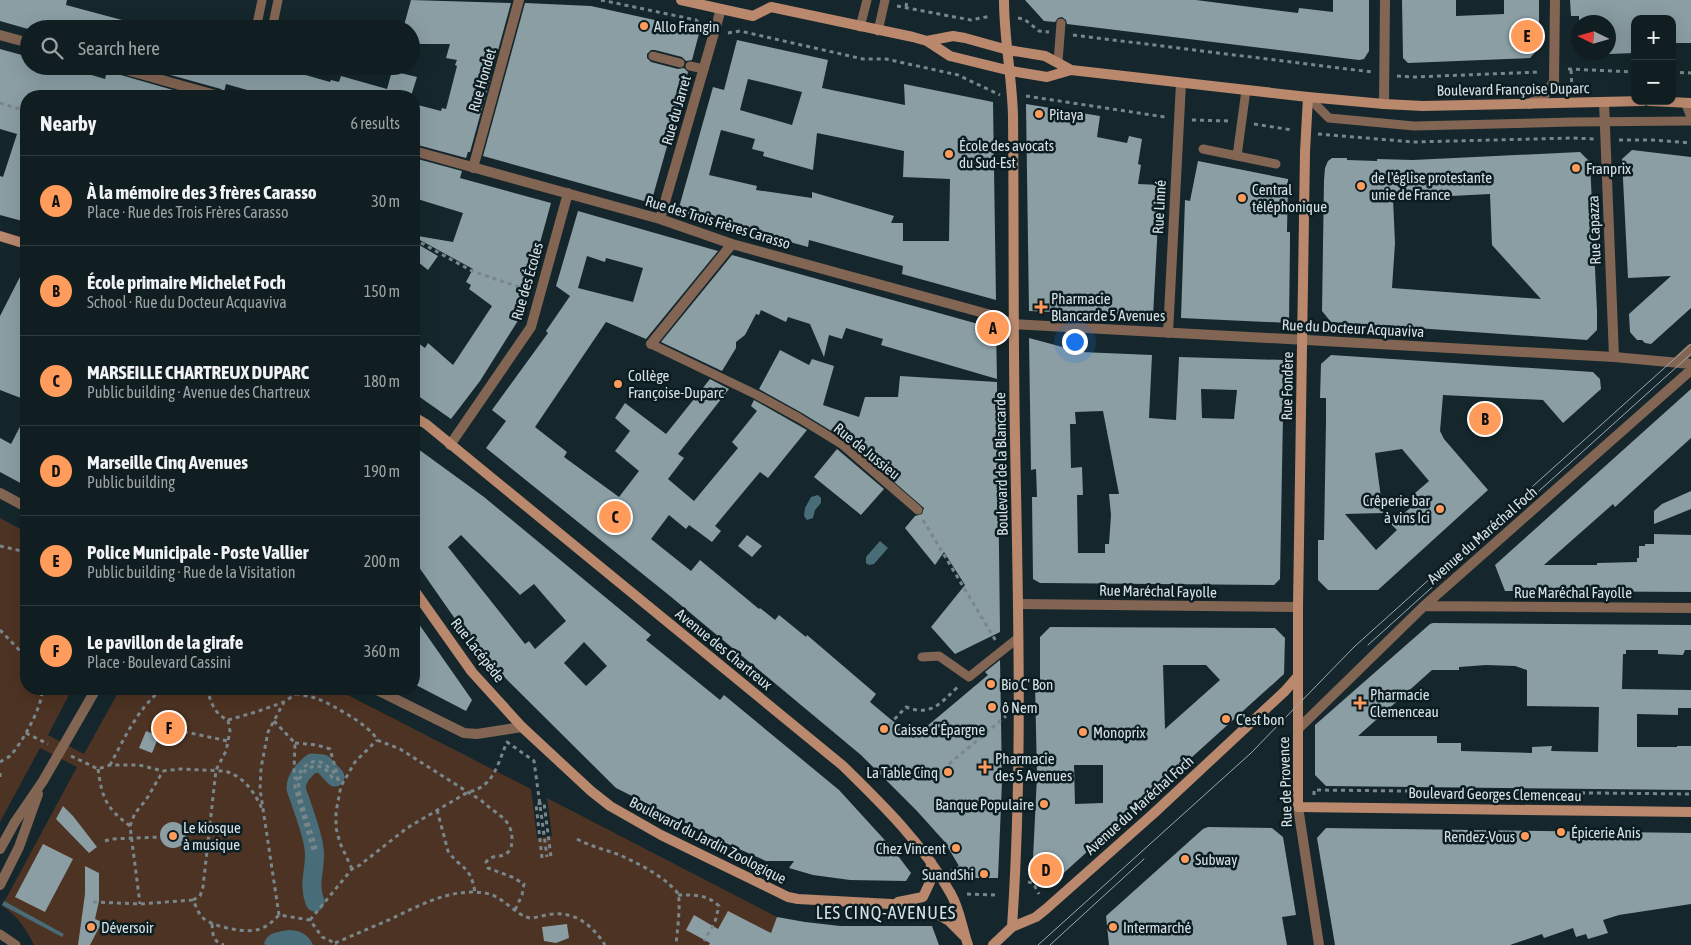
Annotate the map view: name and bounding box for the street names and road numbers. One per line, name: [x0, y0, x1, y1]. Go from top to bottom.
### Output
street label: Rue Hondet: [465, 46, 499, 114]
street label: Rue du Jarret: [658, 73, 694, 147]
street label: Boulevard Françoise Duparc: [1437, 79, 1590, 99]
street label: Rue Linné: [1149, 179, 1169, 235]
street label: Rue des Trois Frères Carasso: [643, 192, 793, 252]
street label: Rue Capazza: [1584, 195, 1604, 265]
street label: Rue des Écoles: [508, 240, 546, 322]
street label: Rue du Docteur Acquaviva: [1281, 316, 1425, 340]
street label: Rue Fondère: [1278, 351, 1296, 421]
street label: Boulevard de la Blancarde: [991, 392, 1011, 536]
street label: Rue de Jussieu: [831, 419, 903, 483]
street label: Avenue du Maréchal Foch: [1424, 483, 1540, 587]
street label: Rue Maréchal Fayolle: [1099, 581, 1217, 601]
street label: Rue Maréchal Fayolle: [1514, 584, 1632, 601]
street label: Avenue des Chartreux: [672, 605, 776, 693]
street label: Rue Lacépède: [448, 615, 508, 686]
street label: Rue de Provence: [1275, 736, 1295, 828]
street label: Avenue du Maréchal Foch: [1081, 752, 1197, 858]
street label: Boulevard Georges Clemenceau: [1408, 784, 1582, 804]
street label: Boulevard du Jardin Zoologique: [627, 793, 789, 887]

